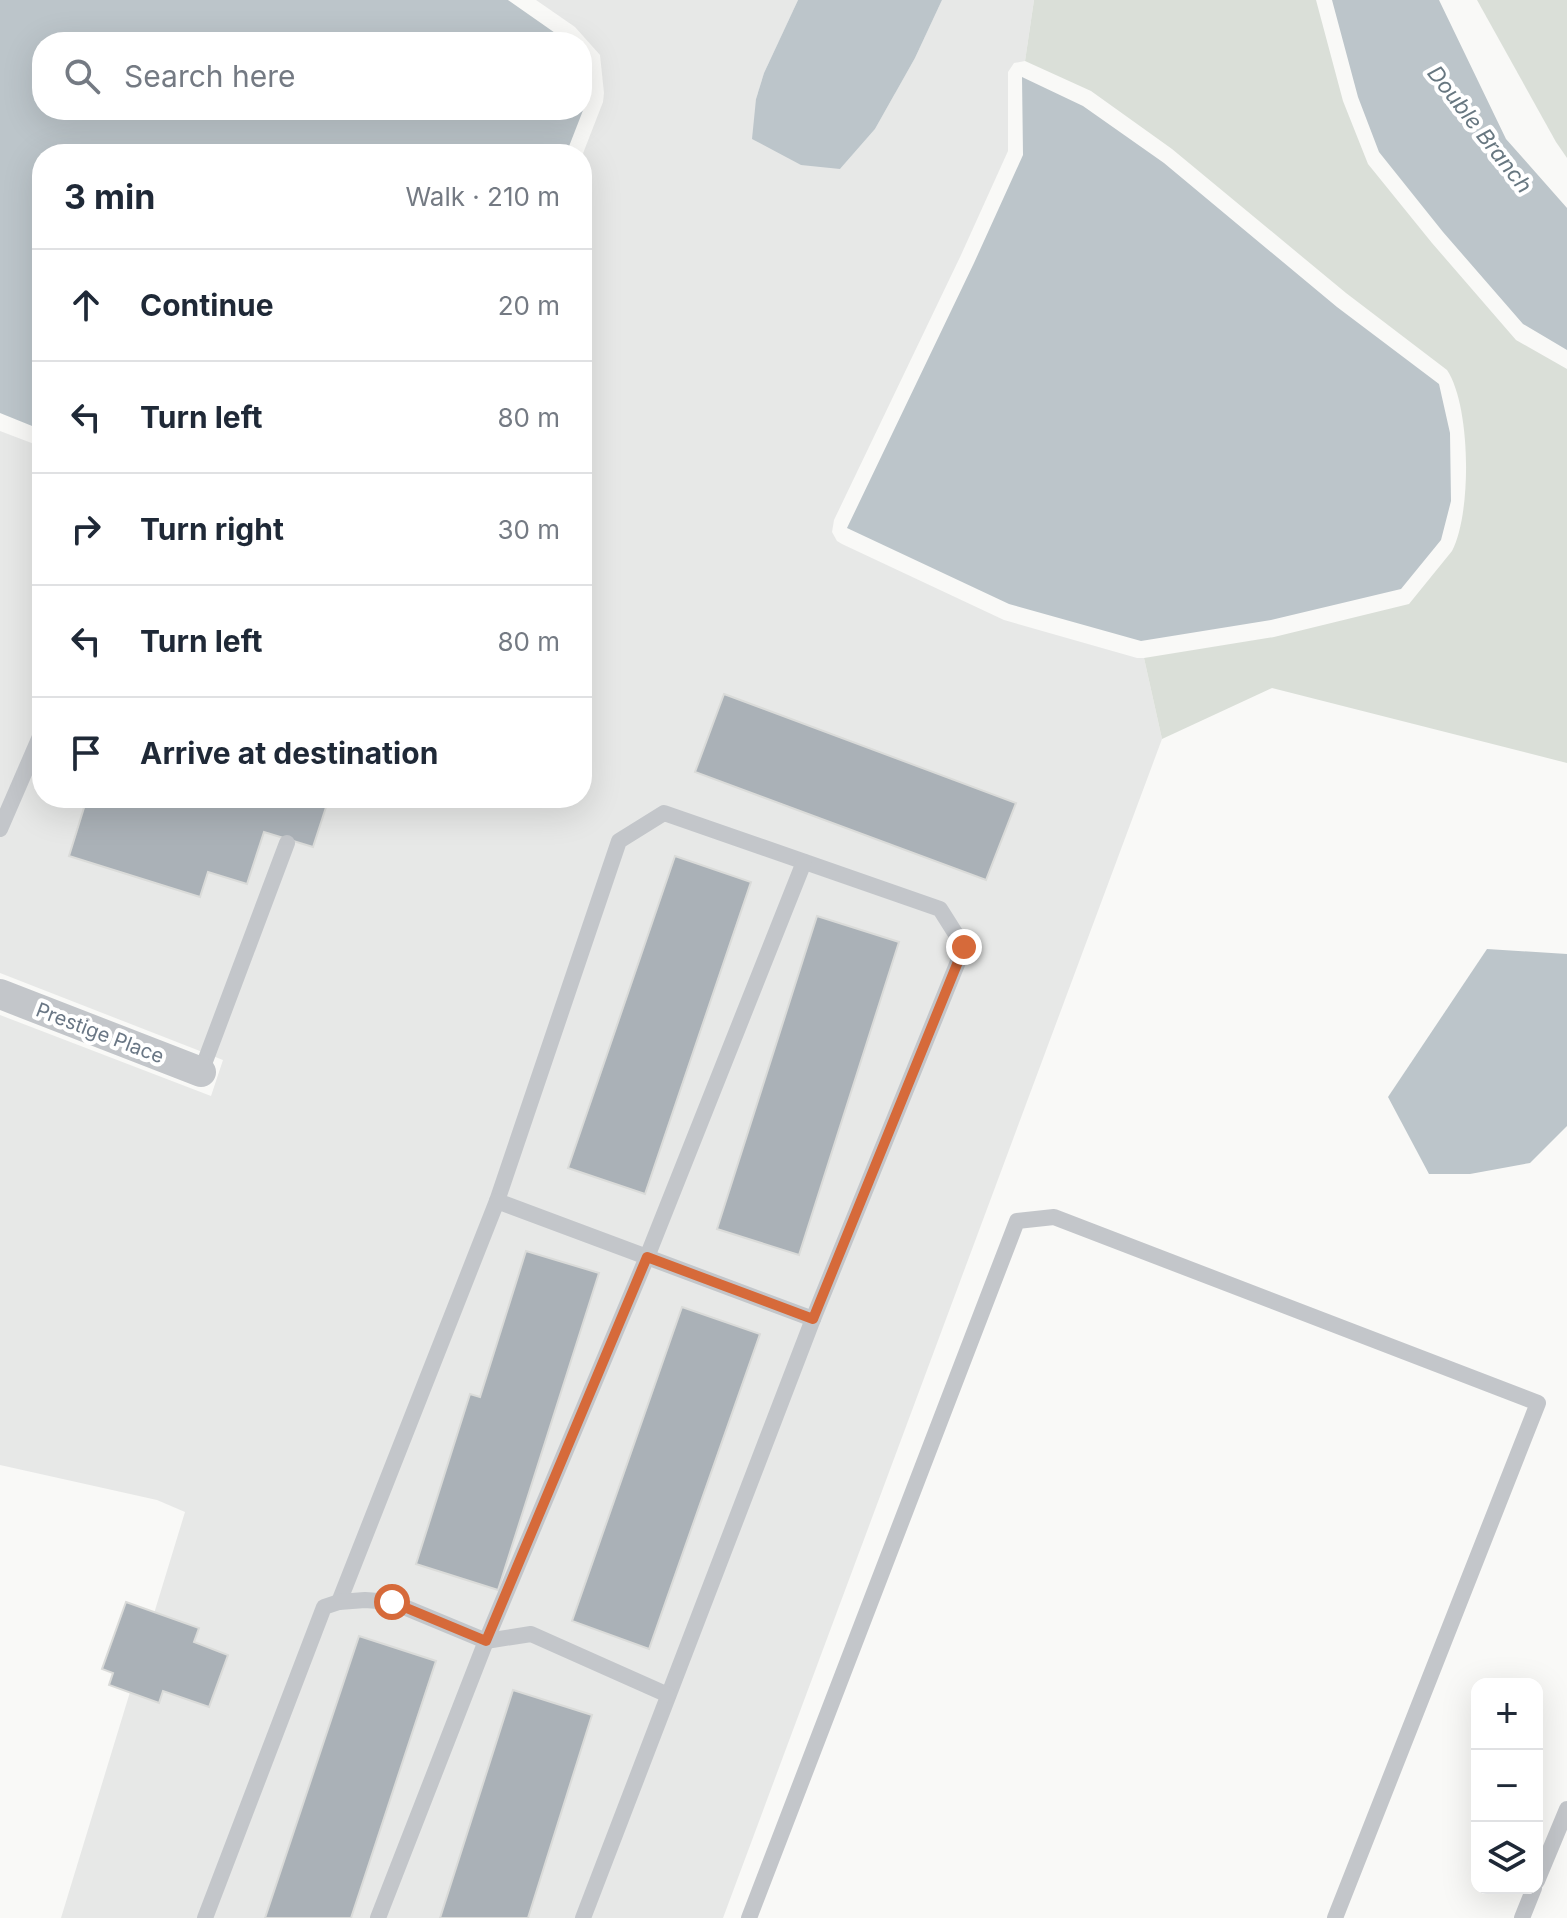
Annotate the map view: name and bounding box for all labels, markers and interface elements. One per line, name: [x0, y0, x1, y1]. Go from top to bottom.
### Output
search box: [32, 32, 592, 120]
icon: search: [60, 54, 104, 98]
text: Search here: [124, 58, 296, 94]
water label: Double Branch: [1422, 60, 1538, 198]
text: 3 min: [64, 176, 155, 217]
text: Walk · 210 m: [405, 181, 560, 212]
icon: ahead: [64, 283, 108, 327]
text: Continue: [140, 287, 274, 323]
text: 20 m: [498, 290, 560, 321]
icon: left: [64, 395, 108, 439]
text: Turn left: [140, 399, 262, 435]
text: 80 m: [497, 402, 560, 433]
icon: right: [64, 507, 108, 551]
text: Turn right: [140, 511, 284, 547]
text: 30 m: [497, 514, 560, 545]
icon: left: [64, 619, 108, 663]
text: Turn left: [140, 623, 262, 659]
text: 80 m: [497, 626, 560, 657]
icon: arrive: [64, 731, 108, 775]
text: Arrive at destination: [140, 735, 438, 771]
route end: [946, 929, 982, 965]
street label: Prestige Place: [33, 998, 167, 1068]
route start: [374, 1584, 410, 1620]
map controls: [1471, 1678, 1543, 1894]
button: +: [1471, 1678, 1543, 1750]
button: −: [1471, 1750, 1543, 1822]
button: layers: [1471, 1822, 1543, 1894]

